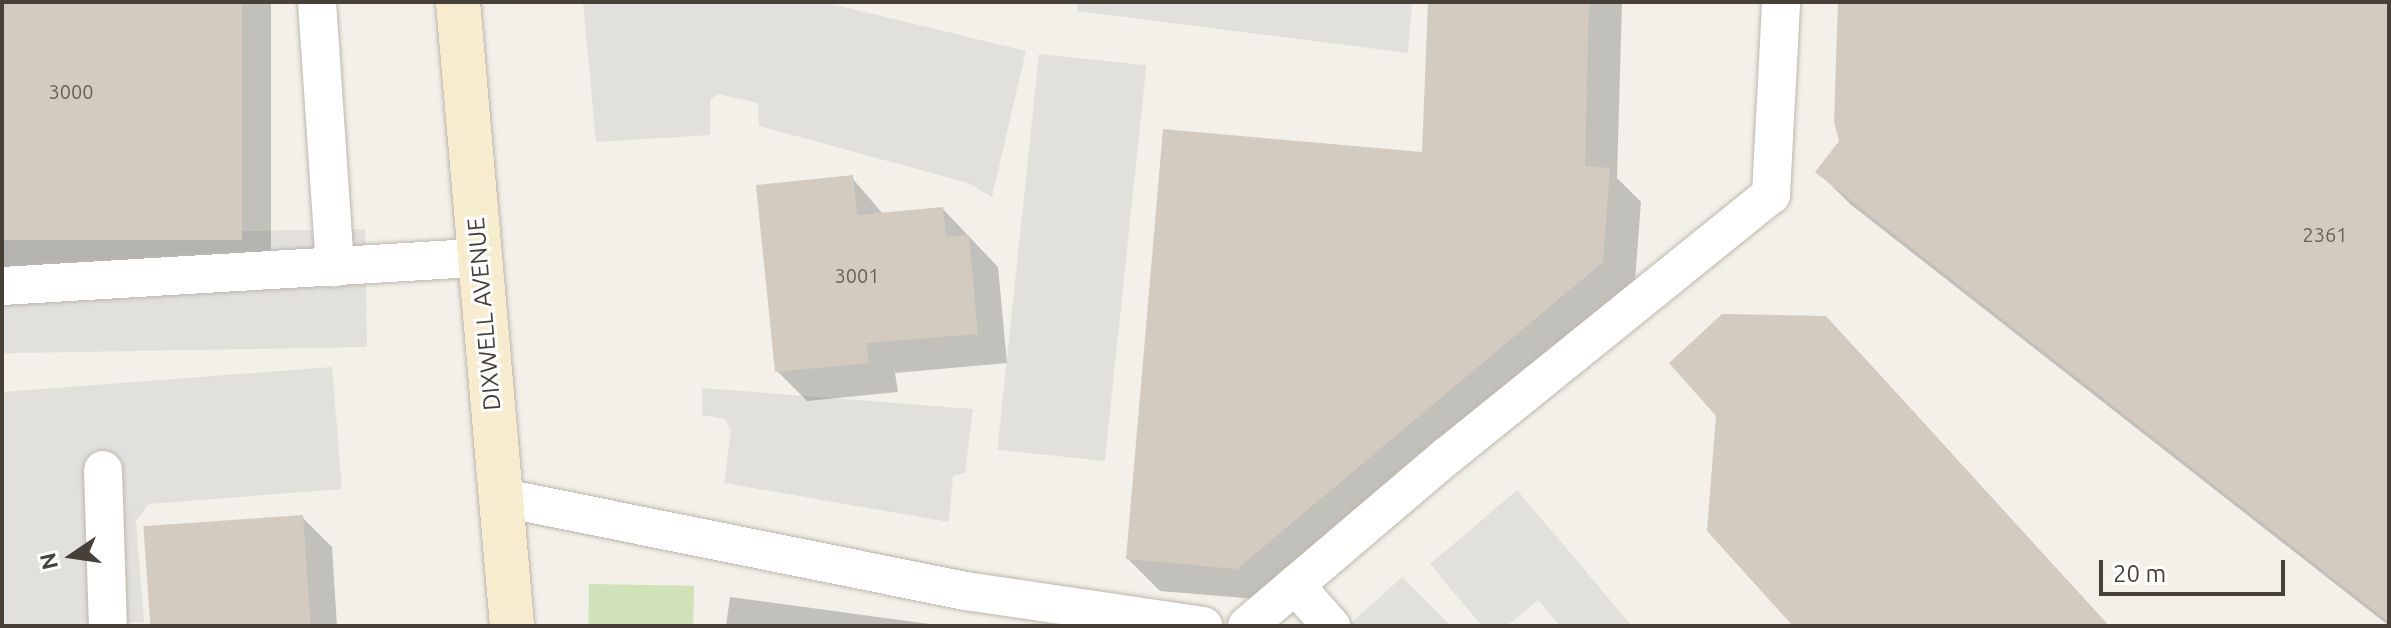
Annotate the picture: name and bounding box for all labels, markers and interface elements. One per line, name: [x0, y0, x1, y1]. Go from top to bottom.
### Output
house number: 3000: [48, 79, 94, 103]
street label: DIXWELL AVENUE: [461, 216, 507, 412]
house number: 2361: [2302, 222, 2348, 246]
house number: 3001: [834, 263, 880, 287]
north arrow: [32, 516, 112, 596]
scale bar: [2103, 544, 2289, 594]
text: N: [34, 551, 62, 572]
text: 20 m: [2113, 560, 2166, 587]

